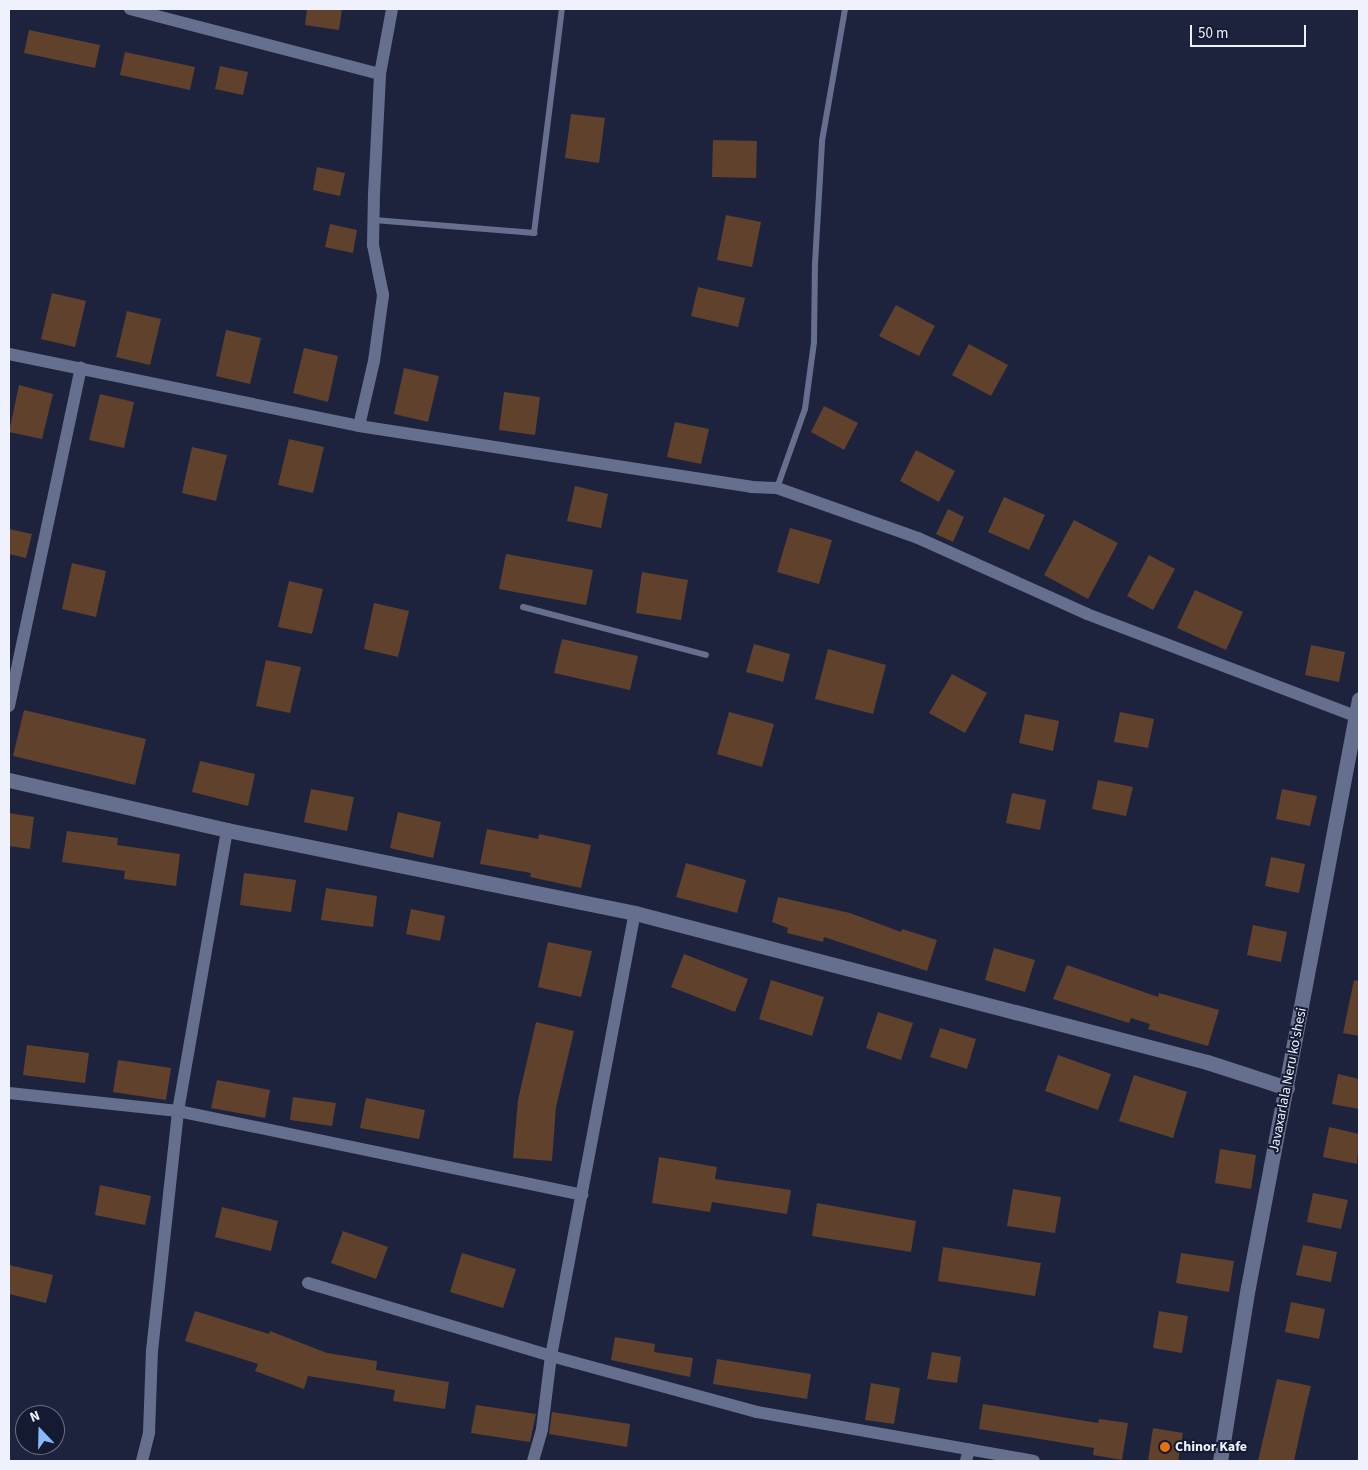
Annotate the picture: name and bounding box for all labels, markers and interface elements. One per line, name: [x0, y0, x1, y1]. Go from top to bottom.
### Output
scale bar: [1193, 15, 1309, 47]
text: 50 m: [1198, 23, 1228, 44]
street label: Javaxarlala Neru ko'shesi: [1266, 1006, 1310, 1154]
north arrow: [15, 1405, 65, 1455]
text: N: [27, 1406, 43, 1428]
place label: Chinor Kafe: [1175, 1439, 1247, 1455]
marker: Chinor Kafe: [1159, 1441, 1171, 1453]

